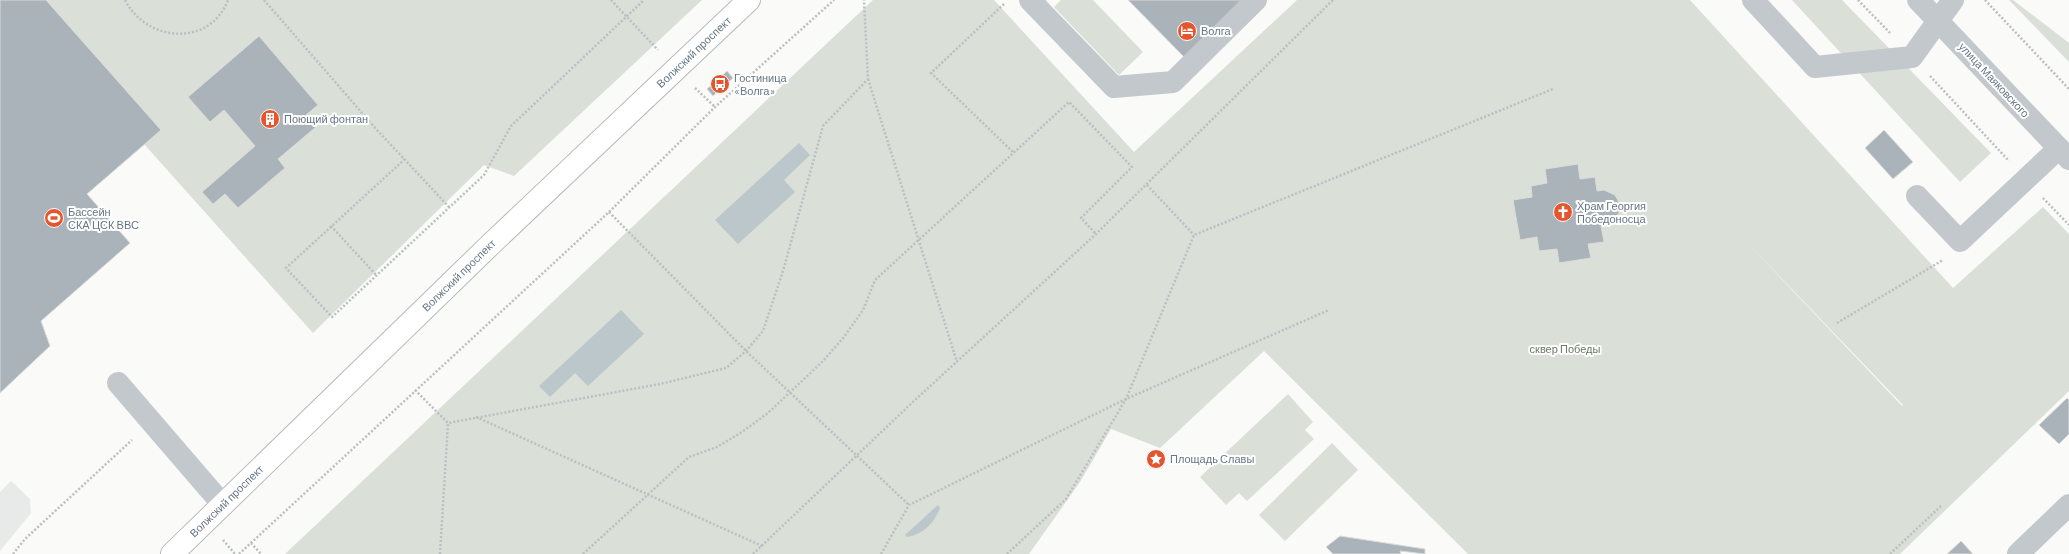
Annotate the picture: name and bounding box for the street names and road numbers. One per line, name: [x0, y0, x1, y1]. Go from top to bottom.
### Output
street label: Волжский проспект: [654, 14, 733, 90]
street label: улица Маяковского: [1957, 40, 2032, 120]
street label: Волжский проспект: [419, 236, 498, 314]
street label: Волжский проспект: [187, 462, 266, 539]

